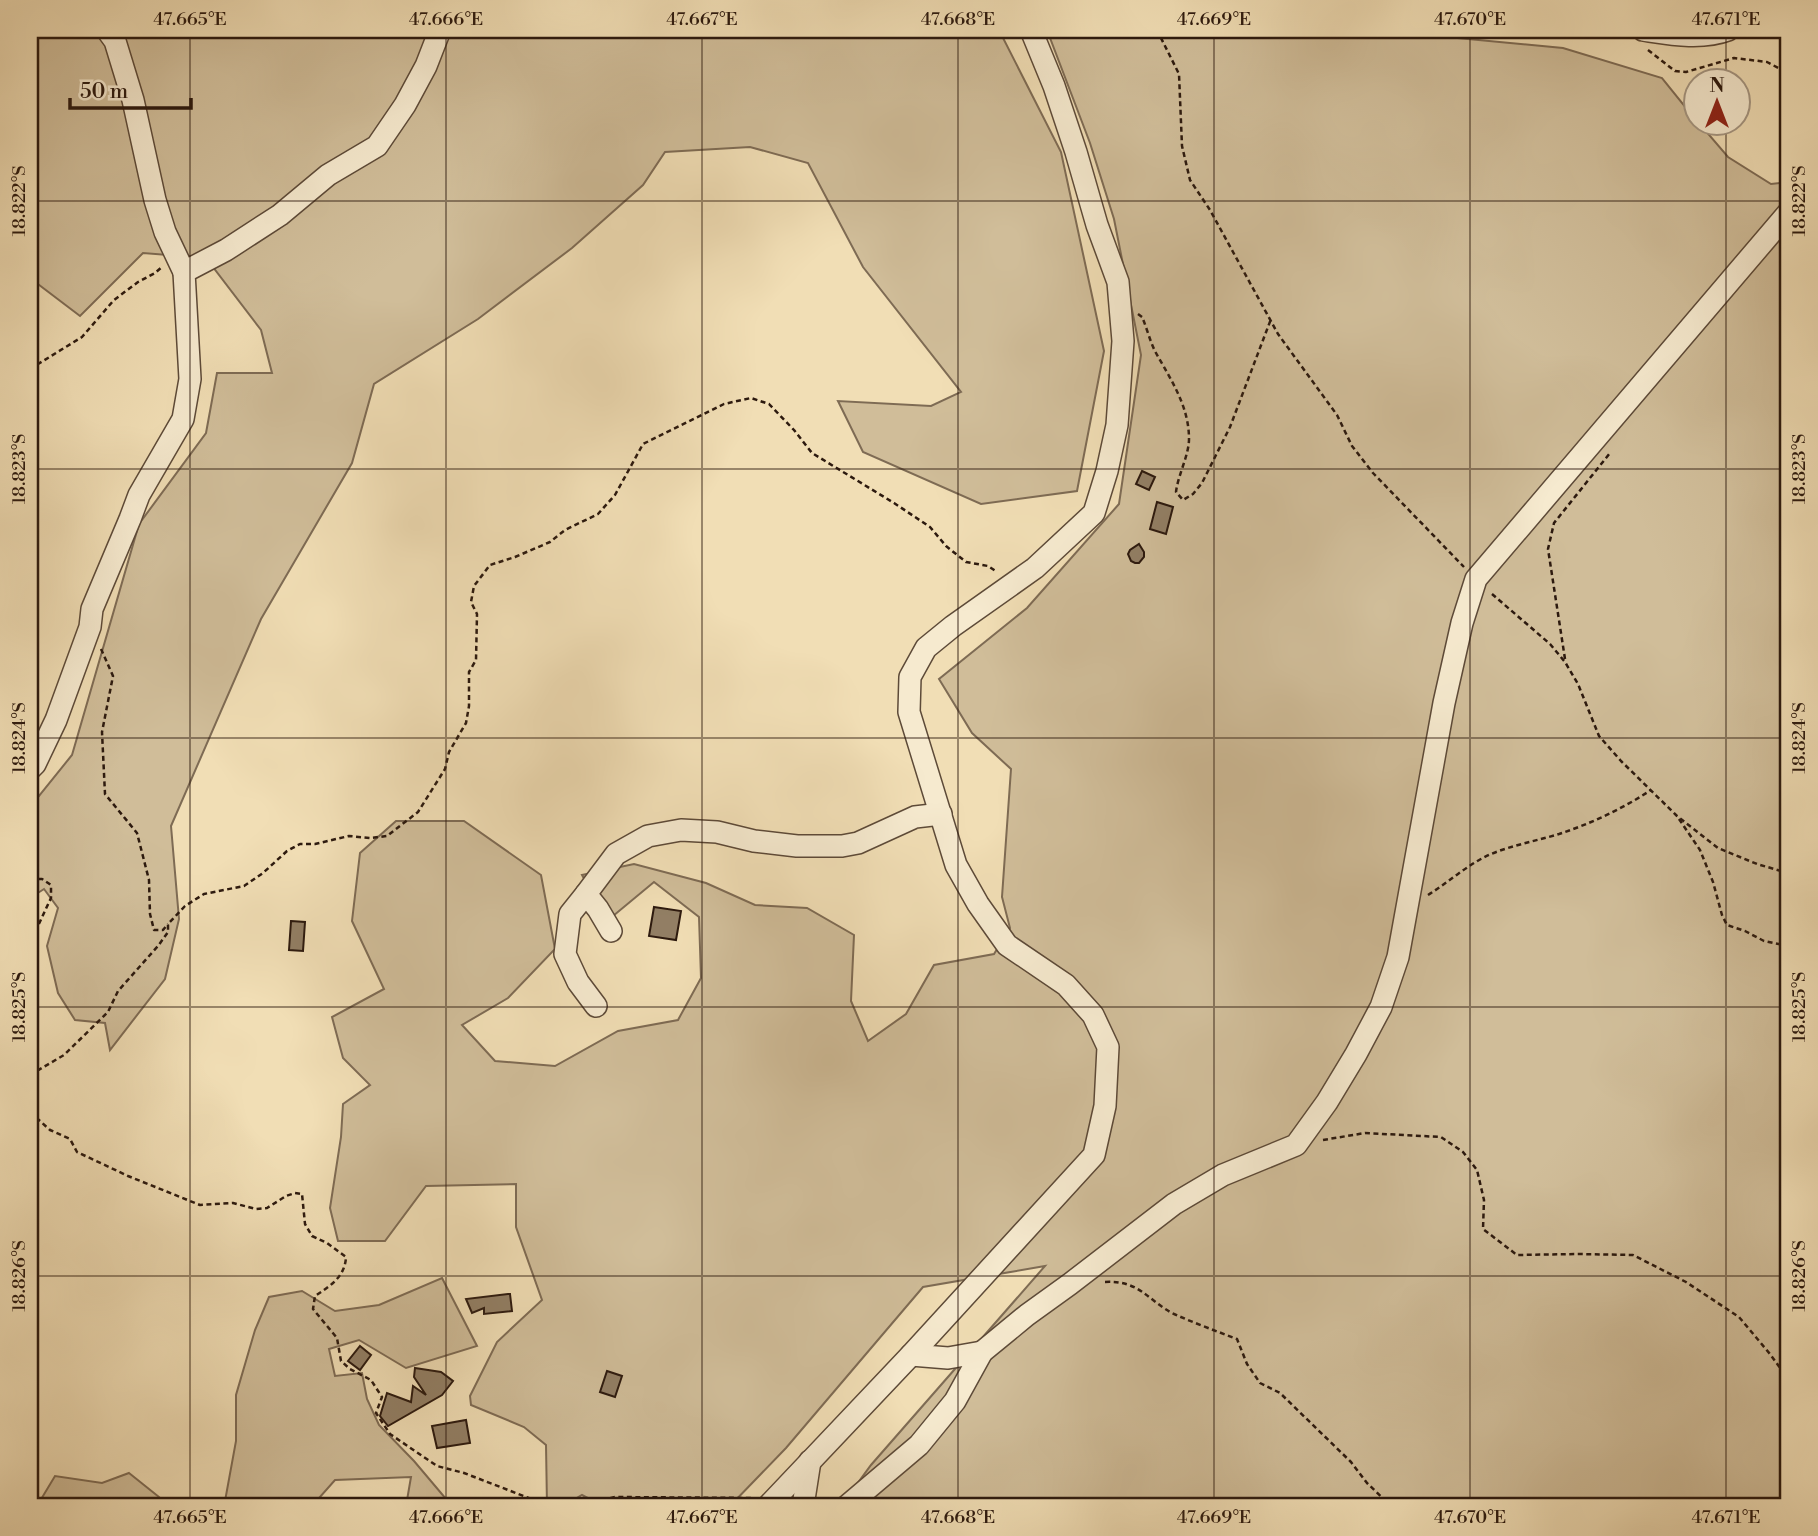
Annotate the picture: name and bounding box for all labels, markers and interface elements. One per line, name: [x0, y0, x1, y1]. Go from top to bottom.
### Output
text: 47.665°E: [153, 8, 227, 31]
text: 47.666°E: [409, 8, 483, 31]
text: 47.667°E: [666, 8, 738, 31]
text: 47.668°E: [921, 8, 995, 31]
text: 47.669°E: [1177, 8, 1251, 31]
text: 47.670°E: [1434, 8, 1506, 31]
text: 47.671°E: [1691, 8, 1761, 31]
scale bar: [70, 66, 191, 110]
north arrow: [1682, 66, 1752, 136]
text: N: [1709, 74, 1725, 98]
text: 50 m: [80, 79, 128, 105]
text: 18.822°S: [8, 166, 31, 236]
text: 18.822°S: [1788, 166, 1811, 236]
text: 18.823°S: [8, 434, 31, 504]
text: 18.823°S: [1788, 434, 1811, 504]
text: 18.824°S: [8, 702, 31, 774]
text: 18.824°S: [1788, 702, 1811, 774]
text: 18.825°S: [8, 972, 31, 1042]
text: 18.825°S: [1788, 972, 1811, 1042]
text: 18.826°S: [8, 1240, 31, 1312]
text: 18.826°S: [1788, 1240, 1811, 1312]
text: 47.665°E: [153, 1506, 227, 1529]
text: 47.666°E: [409, 1506, 483, 1529]
text: 47.667°E: [666, 1506, 738, 1529]
text: 47.668°E: [921, 1506, 995, 1529]
text: 47.669°E: [1177, 1506, 1251, 1529]
text: 47.670°E: [1434, 1506, 1506, 1529]
text: 47.671°E: [1691, 1506, 1761, 1529]

